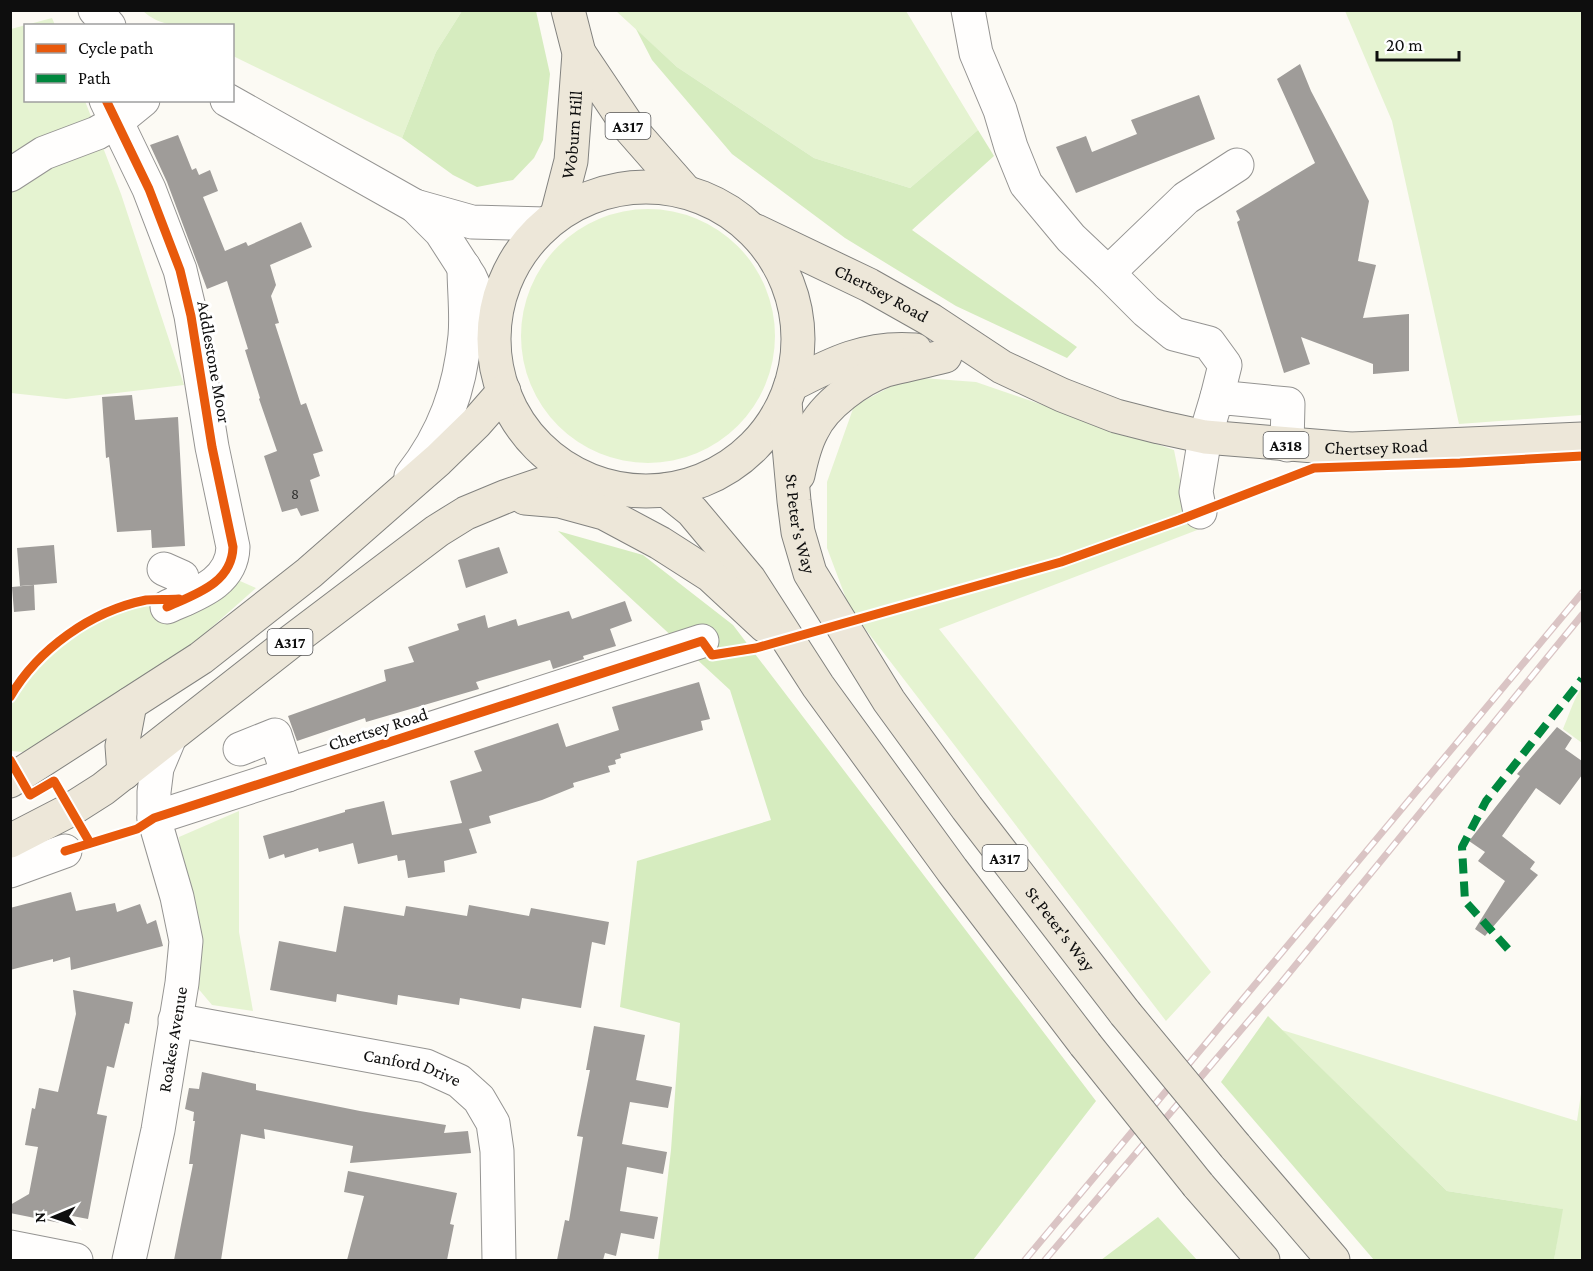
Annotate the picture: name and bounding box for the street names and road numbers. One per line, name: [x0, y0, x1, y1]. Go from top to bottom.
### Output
street label: Woburn Hill: [557, 89, 586, 181]
road number: A317: [606, 113, 650, 139]
street label: Chertsey Road: [831, 260, 932, 327]
street label: Addlestone Moor: [193, 299, 235, 425]
road number: A318: [1264, 432, 1308, 458]
street label: Chertsey Road: [1324, 436, 1429, 459]
street label: St Peter's Way: [782, 473, 820, 577]
road number: A317: [268, 629, 312, 655]
street label: Chertsey Road: [326, 703, 431, 754]
road number: A317: [982, 845, 1028, 871]
street label: St Peter's Way: [1021, 883, 1100, 976]
street label: Roakes Avenue: [154, 985, 191, 1094]
street label: Canford Drive: [362, 1045, 464, 1091]

